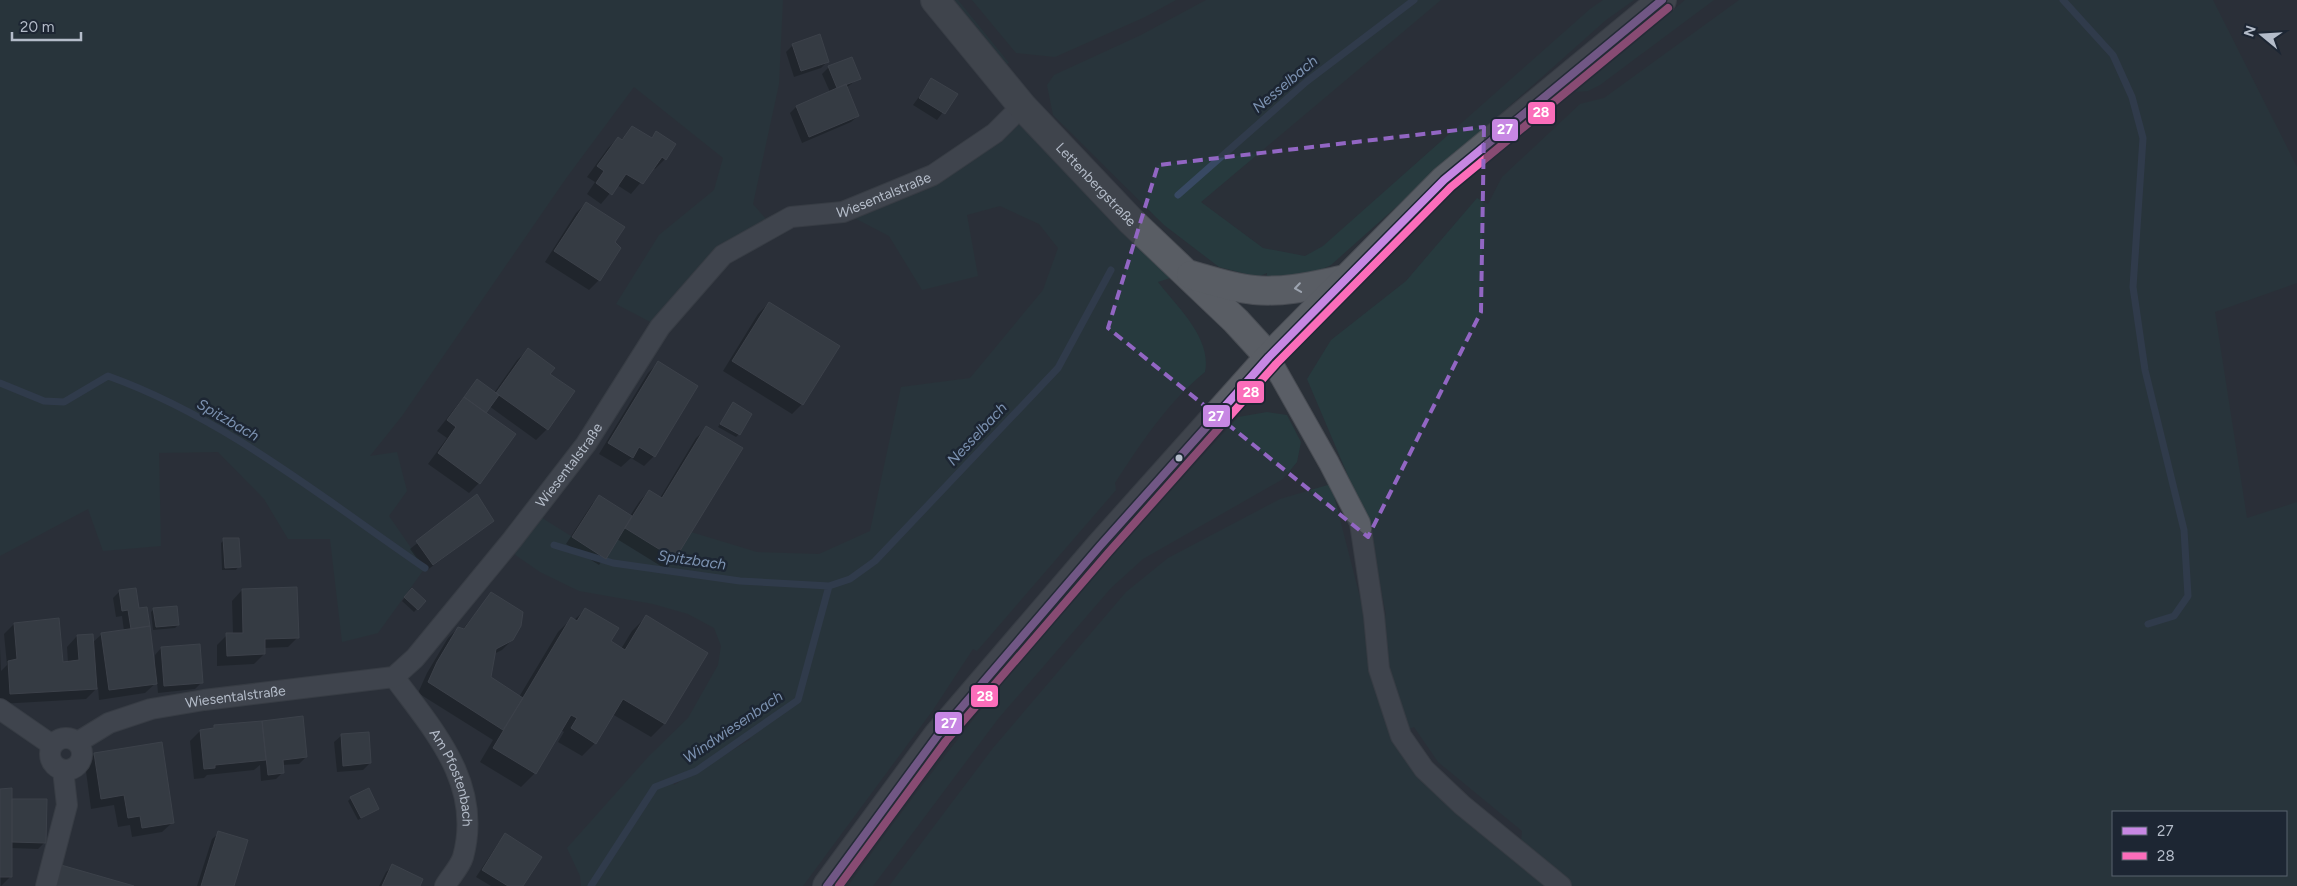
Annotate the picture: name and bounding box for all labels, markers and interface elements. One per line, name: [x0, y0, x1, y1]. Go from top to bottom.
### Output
scale bar: [12, 10, 81, 42]
north arrow: [2237, 10, 2287, 60]
text: 20 m: [20, 18, 54, 36]
text: N: [2240, 23, 2260, 39]
water label: Nesselbach: [1249, 52, 1321, 116]
line badge: 28: [1527, 101, 1556, 125]
text: 28: [1533, 104, 1549, 121]
line badge: 27: [1491, 118, 1519, 142]
text: 27: [1497, 121, 1513, 138]
street label: Lettenbergstraße: [1052, 139, 1140, 230]
street label: Wiesentalstraße: [835, 169, 934, 222]
one-way arrow: [1294, 282, 1302, 293]
line badge: 28: [1236, 380, 1265, 404]
text: 28: [1243, 384, 1259, 401]
water label: Spitzbach: [194, 395, 262, 445]
water label: Nesselbach: [943, 399, 1011, 469]
line badge: 27: [1202, 404, 1231, 428]
text: 27: [1208, 408, 1224, 425]
street label: Wiesentalstraße: [532, 420, 606, 511]
unlabelled marker: [1174, 453, 1184, 463]
water label: Spitzbach: [657, 546, 727, 574]
street label: Wiesentalstraße: [184, 682, 287, 712]
line badge: 28: [970, 684, 999, 708]
water label: Windwiesenbach: [680, 687, 786, 767]
text: 28: [977, 688, 993, 705]
line badge: 27: [934, 711, 963, 735]
text: 27: [941, 715, 957, 732]
street label: Am Pfostenbach: [426, 726, 476, 827]
legend: [2112, 811, 2287, 876]
text: 27: [2157, 822, 2173, 840]
text: 28: [2157, 847, 2175, 865]

